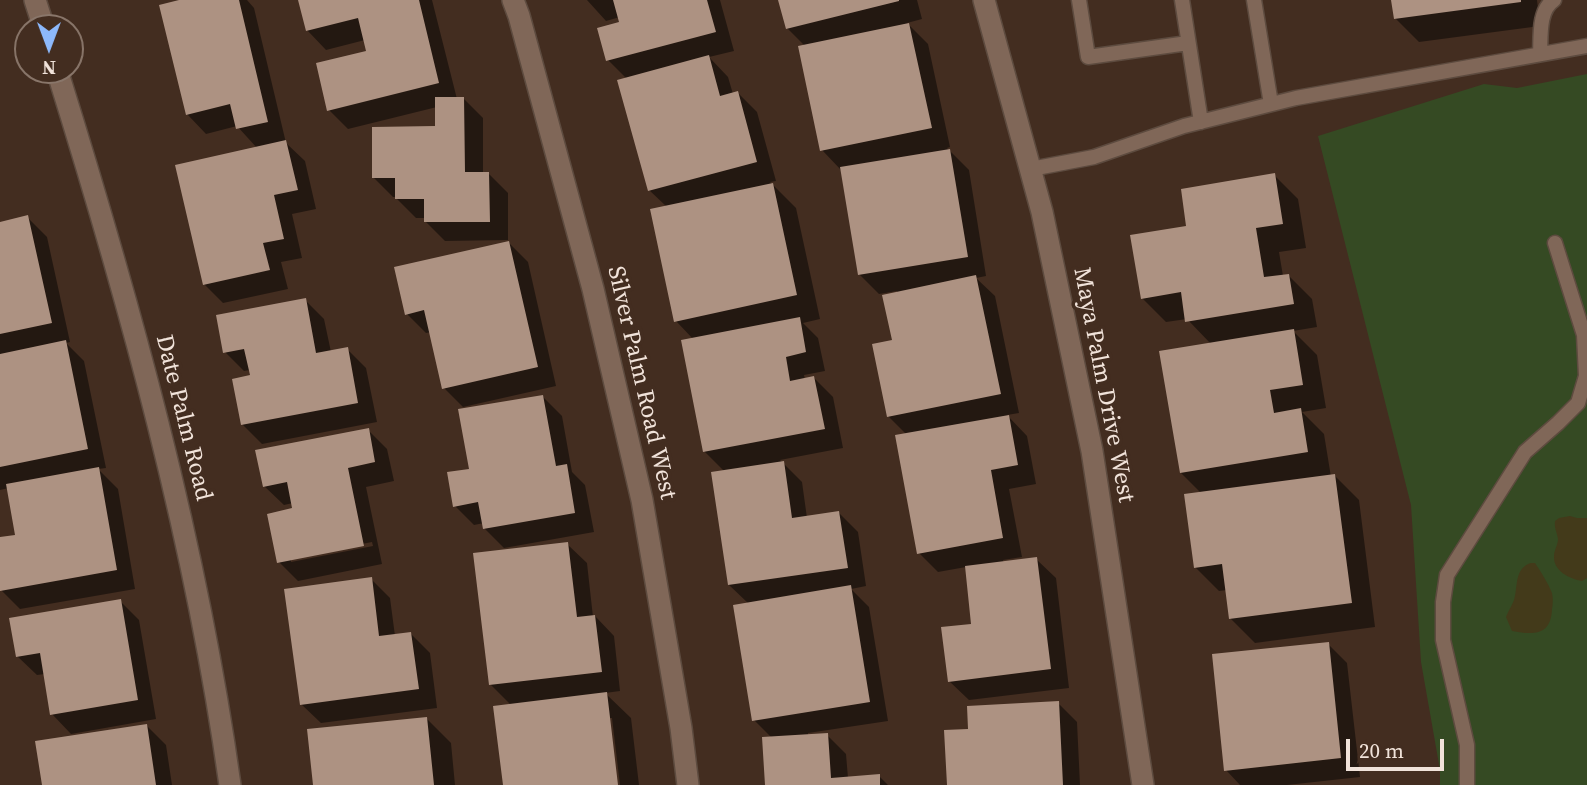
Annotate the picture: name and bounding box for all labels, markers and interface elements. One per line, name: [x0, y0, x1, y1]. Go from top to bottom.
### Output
north arrow: [14, 14, 84, 84]
text: N: [42, 55, 56, 81]
street label: Silver Palm Road West: [600, 264, 682, 502]
street label: Maya Palm Drive West: [1066, 265, 1140, 505]
street label: Date Palm Road: [148, 332, 218, 504]
scale bar: [1349, 726, 1447, 770]
text: 20 m: [1359, 736, 1404, 765]

